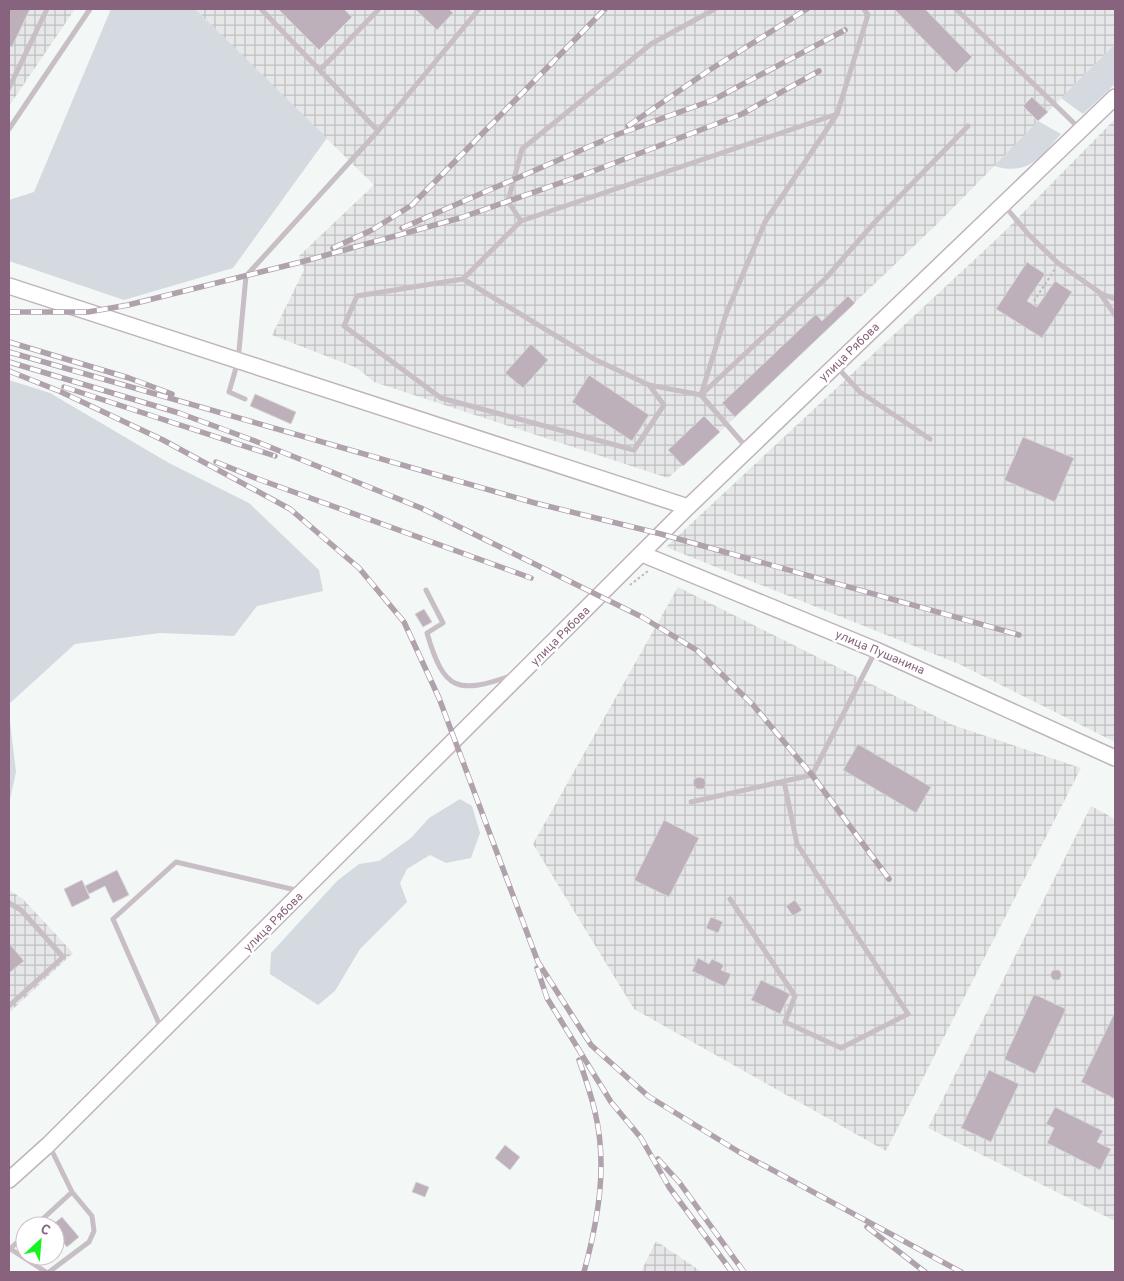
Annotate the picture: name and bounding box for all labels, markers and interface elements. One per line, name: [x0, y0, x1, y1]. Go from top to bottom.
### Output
street label: улица Рябова: [816, 320, 883, 386]
street label: улица Рябова: [527, 603, 594, 670]
street label: улица Пушанина: [832, 627, 927, 679]
street label: улица Рябова: [240, 889, 307, 956]
north arrow: [15, 1216, 65, 1266]
text: С: [37, 1221, 53, 1240]

